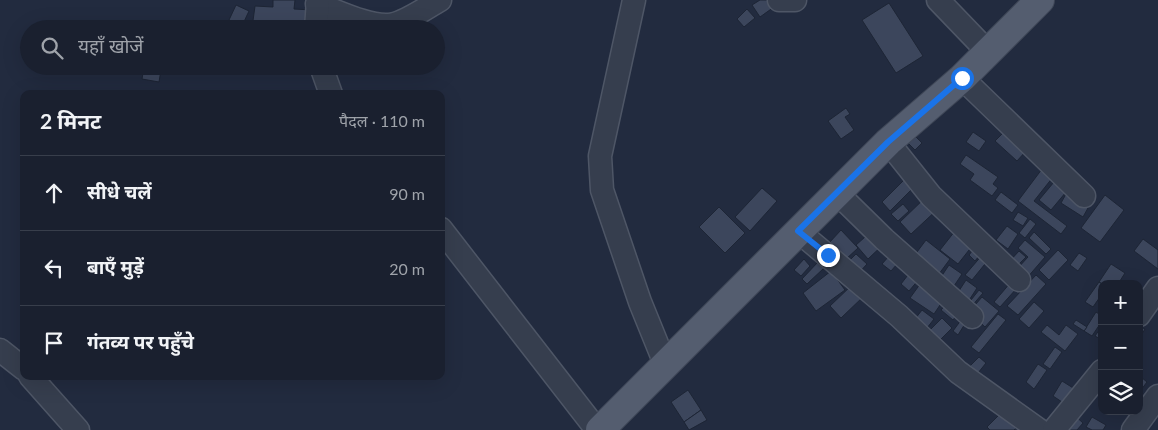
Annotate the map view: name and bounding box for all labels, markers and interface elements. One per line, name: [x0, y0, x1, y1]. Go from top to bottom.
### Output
search box: [20, 20, 445, 75]
icon: search: [38, 34, 66, 62]
text: यहाँ खोजें: [78, 34, 143, 57]
route start: [951, 67, 974, 90]
text: 2 मिनट: [40, 108, 101, 133]
text: पैदल · 110 m: [339, 111, 425, 130]
icon: ahead: [40, 179, 68, 207]
text: सीधे चलें: [87, 180, 152, 203]
text: 90 m: [389, 184, 425, 203]
route end: [817, 244, 840, 267]
icon: left: [40, 254, 68, 282]
text: बाएँ मुड़ें: [87, 255, 144, 278]
text: 20 m: [389, 259, 425, 278]
map controls: [1098, 280, 1143, 415]
button: +: [1098, 280, 1143, 325]
button: −: [1098, 325, 1143, 370]
icon: arrive: [40, 329, 68, 357]
text: गंतव्य पर पहुँचे: [87, 330, 194, 353]
button: layers: [1098, 370, 1143, 415]

